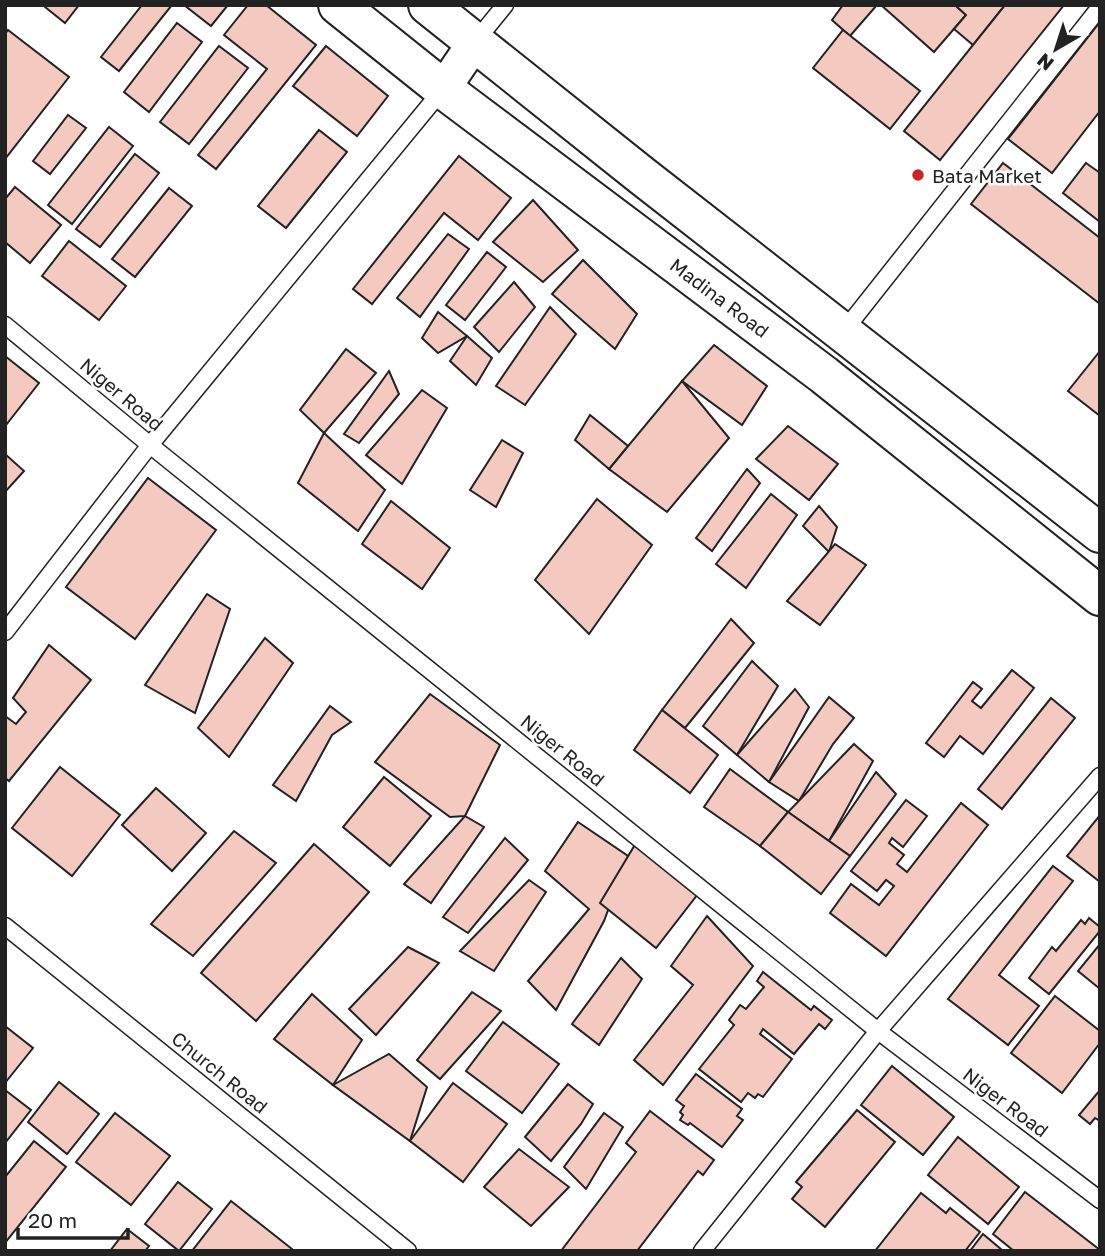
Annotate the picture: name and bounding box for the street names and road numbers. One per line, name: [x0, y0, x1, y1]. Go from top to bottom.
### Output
street label: Madina Road: [666, 253, 774, 342]
street label: Niger Road: [76, 353, 168, 435]
street label: Niger Road: [517, 709, 609, 791]
street label: Church Road: [167, 1026, 273, 1118]
street label: Niger Road: [959, 1062, 1053, 1142]

